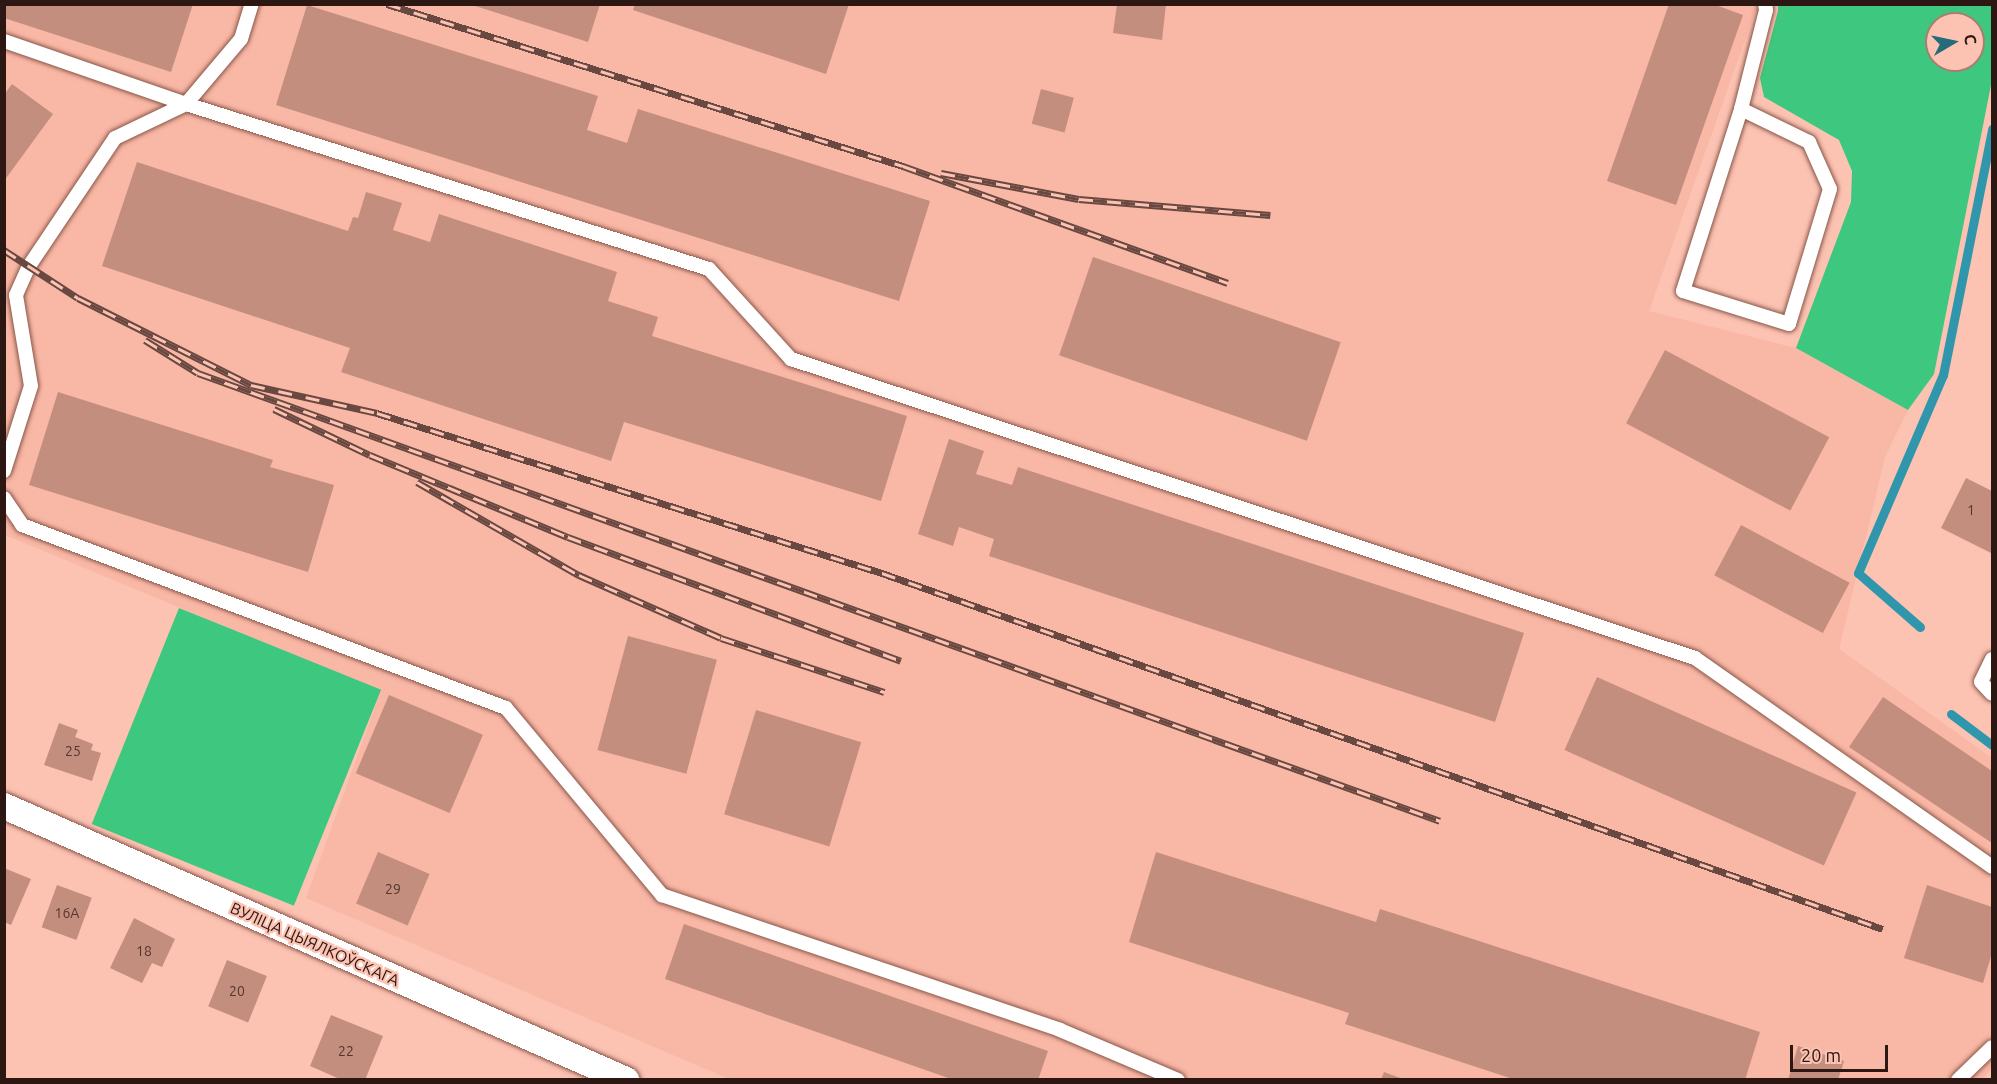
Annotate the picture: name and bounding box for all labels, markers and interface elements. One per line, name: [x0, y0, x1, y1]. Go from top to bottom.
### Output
north arrow: [1925, 12, 1985, 72]
text: С: [1961, 33, 1980, 46]
house number: 1: [1967, 502, 1975, 518]
house number: 25: [65, 743, 81, 759]
house number: 29: [385, 881, 401, 897]
street label: ВУЛІЦА ЦЫЯЛКОЎСКАГА: [228, 898, 402, 990]
house number: 16А: [55, 905, 79, 921]
house number: 18: [136, 943, 152, 959]
house number: 20: [229, 983, 245, 999]
scale bar: [1793, 1033, 1890, 1071]
house number: 22: [338, 1043, 354, 1059]
text: 20 m: [1801, 1045, 1841, 1065]

